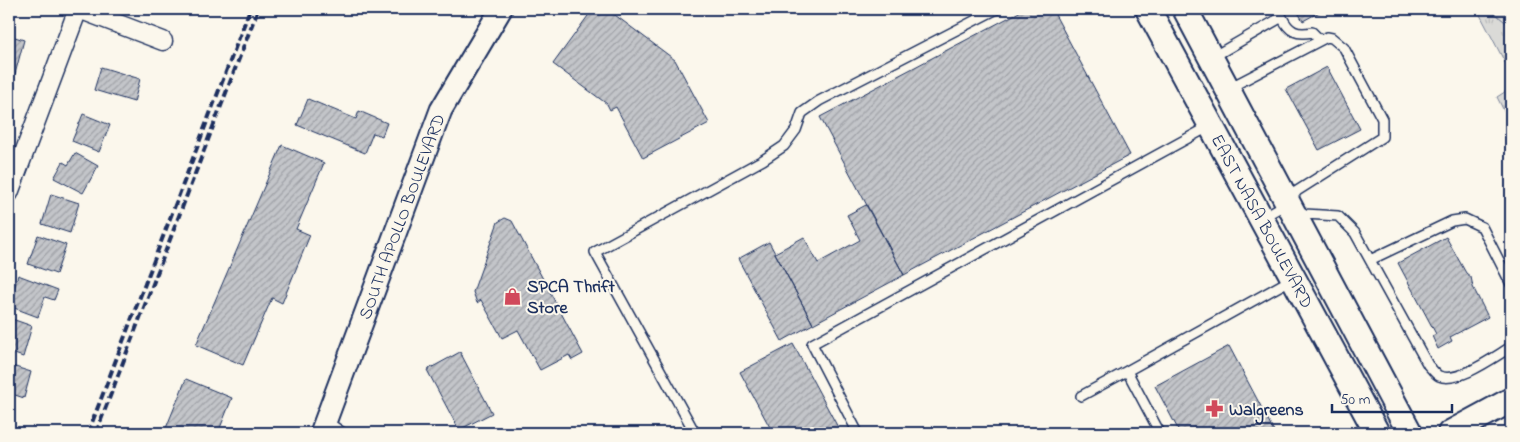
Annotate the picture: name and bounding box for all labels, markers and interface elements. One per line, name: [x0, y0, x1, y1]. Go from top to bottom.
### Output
street label: SOUTH APOLLO BOULEVARD: [353, 111, 453, 324]
street label: EAST NASA BOULEVARD: [1203, 130, 1318, 314]
place label: SPCA Thrift Store: [527, 275, 616, 322]
shop icon: SPCA Thrift Store: [503, 286, 523, 306]
scale bar: [1332, 382, 1452, 414]
text: 50 m: [1340, 389, 1371, 411]
place label: Walgreens: [1229, 398, 1304, 425]
pharmacy icon: Walgreens: [1205, 399, 1225, 419]

